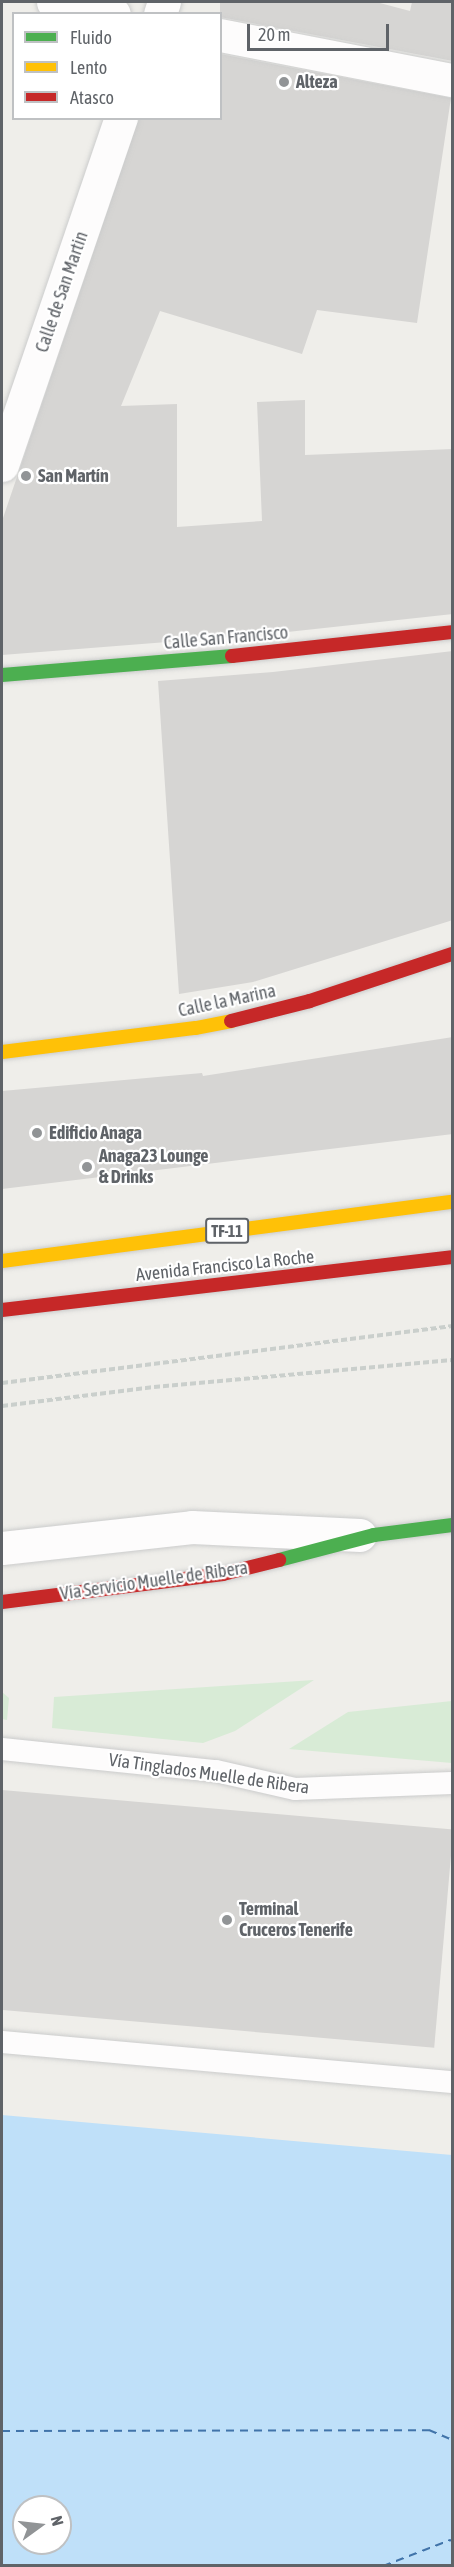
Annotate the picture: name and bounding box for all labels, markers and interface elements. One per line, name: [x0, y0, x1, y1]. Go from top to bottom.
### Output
legend: [12, 12, 222, 120]
scale bar: [250, 12, 392, 50]
text: 20 m: [258, 24, 290, 45]
text: Fluido: [70, 27, 112, 48]
text: Lento: [70, 57, 107, 78]
place label: Alteza: [296, 71, 338, 93]
marker: Alteza: [277, 75, 291, 89]
text: Atasco: [70, 87, 114, 108]
street label: Calle de San Martin: [31, 229, 93, 355]
place label: San Martín: [38, 465, 109, 487]
marker: San Martín: [19, 469, 33, 483]
street label: Calle San Francisco: [163, 622, 289, 654]
street label: Calle la Marina: [176, 980, 278, 1022]
place label: Edificio Anaga: [49, 1122, 142, 1144]
marker: Edificio Anaga: [30, 1126, 44, 1140]
place label: Anaga23 Lounge & Drinks: [99, 1146, 208, 1188]
marker: Anaga23 Lounge & Drinks: [80, 1160, 94, 1174]
road number: TF-11: [204, 1218, 250, 1244]
street label: Avenida Francisco La Roche: [135, 1246, 315, 1286]
street label: Vía Servicio Muelle de Ribera: [59, 1557, 249, 1605]
street label: Vía Tinglados Muelle de Ribera: [107, 1749, 311, 1799]
place label: Terminal Cruceros Tenerife: [239, 1899, 353, 1942]
marker: Terminal Cruceros Tenerife: [220, 1913, 234, 1927]
north arrow: [12, 2495, 72, 2555]
text: N: [48, 2514, 67, 2528]

